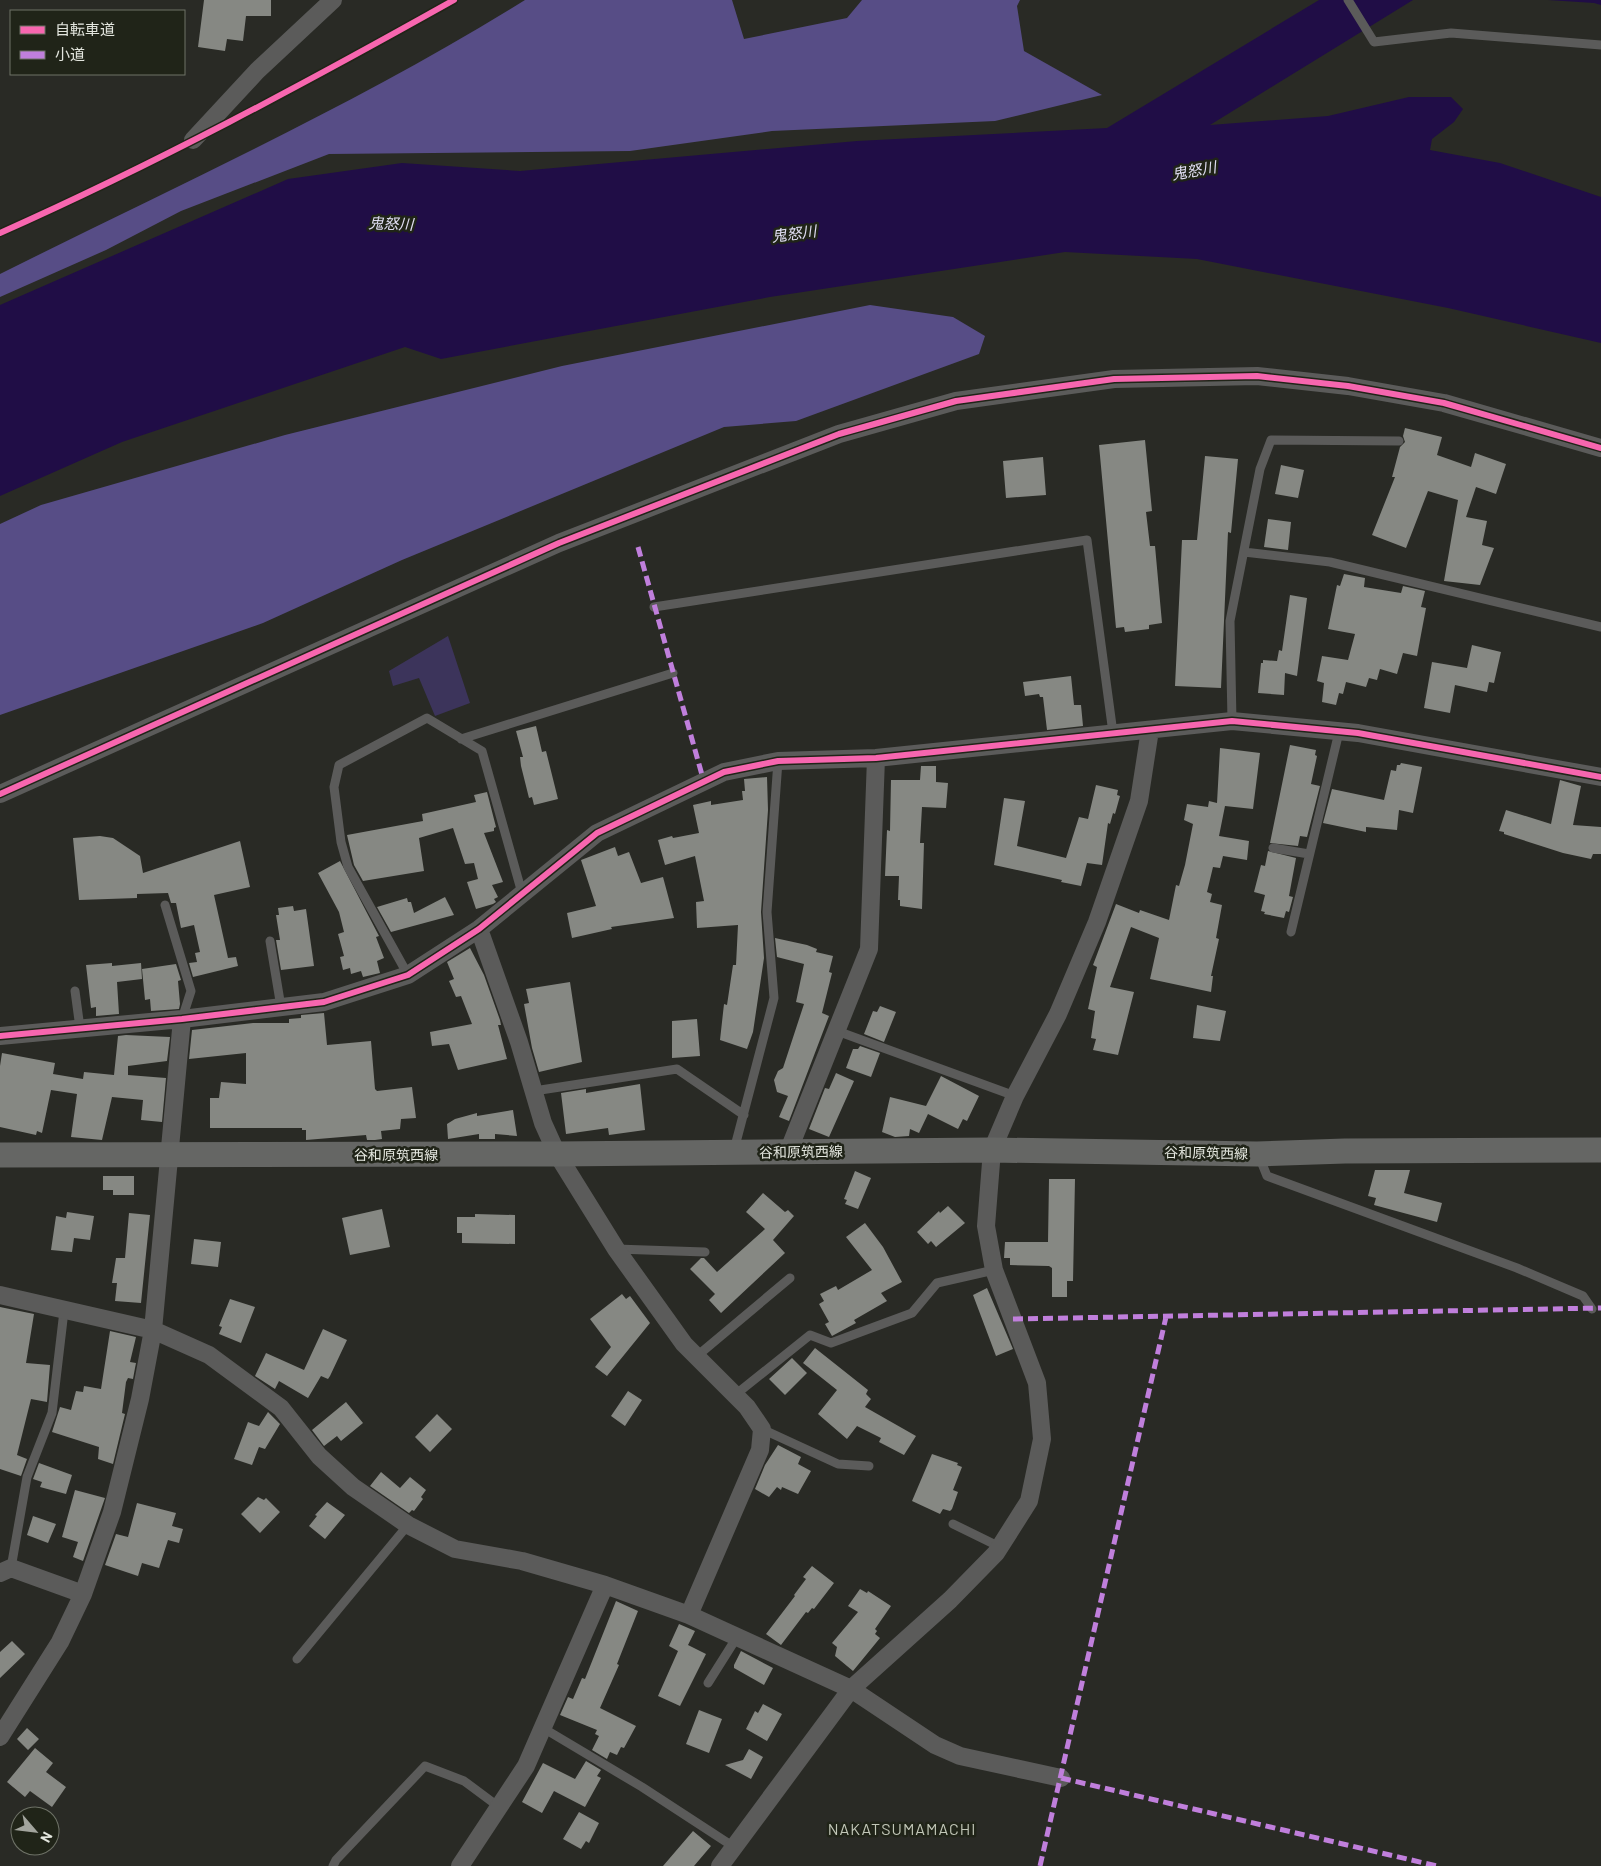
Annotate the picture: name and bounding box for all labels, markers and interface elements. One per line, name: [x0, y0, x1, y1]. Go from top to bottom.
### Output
legend: [10, 10, 185, 75]
text: 自転車道: [55, 20, 115, 38]
text: 小道: [55, 45, 85, 63]
water label: 鬼怒川: [1170, 157, 1220, 183]
water label: 鬼怒川: [368, 213, 416, 233]
water label: 鬼怒川: [770, 221, 819, 245]
street label: 谷和原筑西線: [759, 1142, 843, 1161]
street label: 谷和原筑西線: [1164, 1143, 1248, 1162]
street label: 谷和原筑西線: [354, 1146, 438, 1163]
north arrow: [10, 1806, 60, 1856]
district label: NAKATSUMAMACHI: [828, 1819, 976, 1838]
text: N: [37, 1829, 57, 1845]

